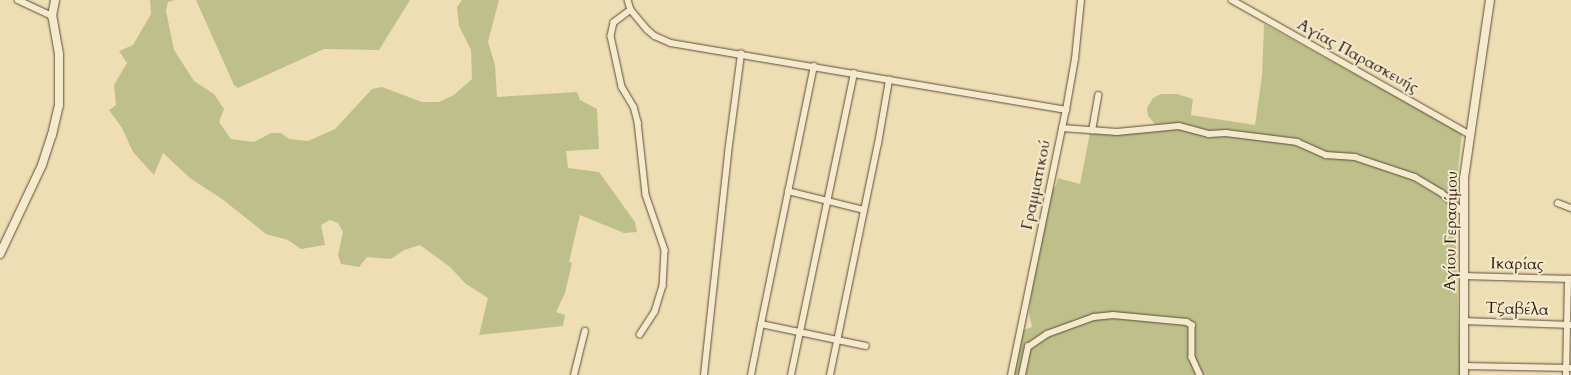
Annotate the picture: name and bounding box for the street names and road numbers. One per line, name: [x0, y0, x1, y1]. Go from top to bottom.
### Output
street label: Αγίας Παρασκευής: [1294, 15, 1422, 97]
street label: Γραμματικού: [1017, 138, 1055, 232]
street label: Αγίου Γερασίμου: [1440, 171, 1462, 291]
street label: Ικαρίας: [1490, 254, 1544, 274]
street label: Τζαβέλα: [1485, 298, 1549, 320]

